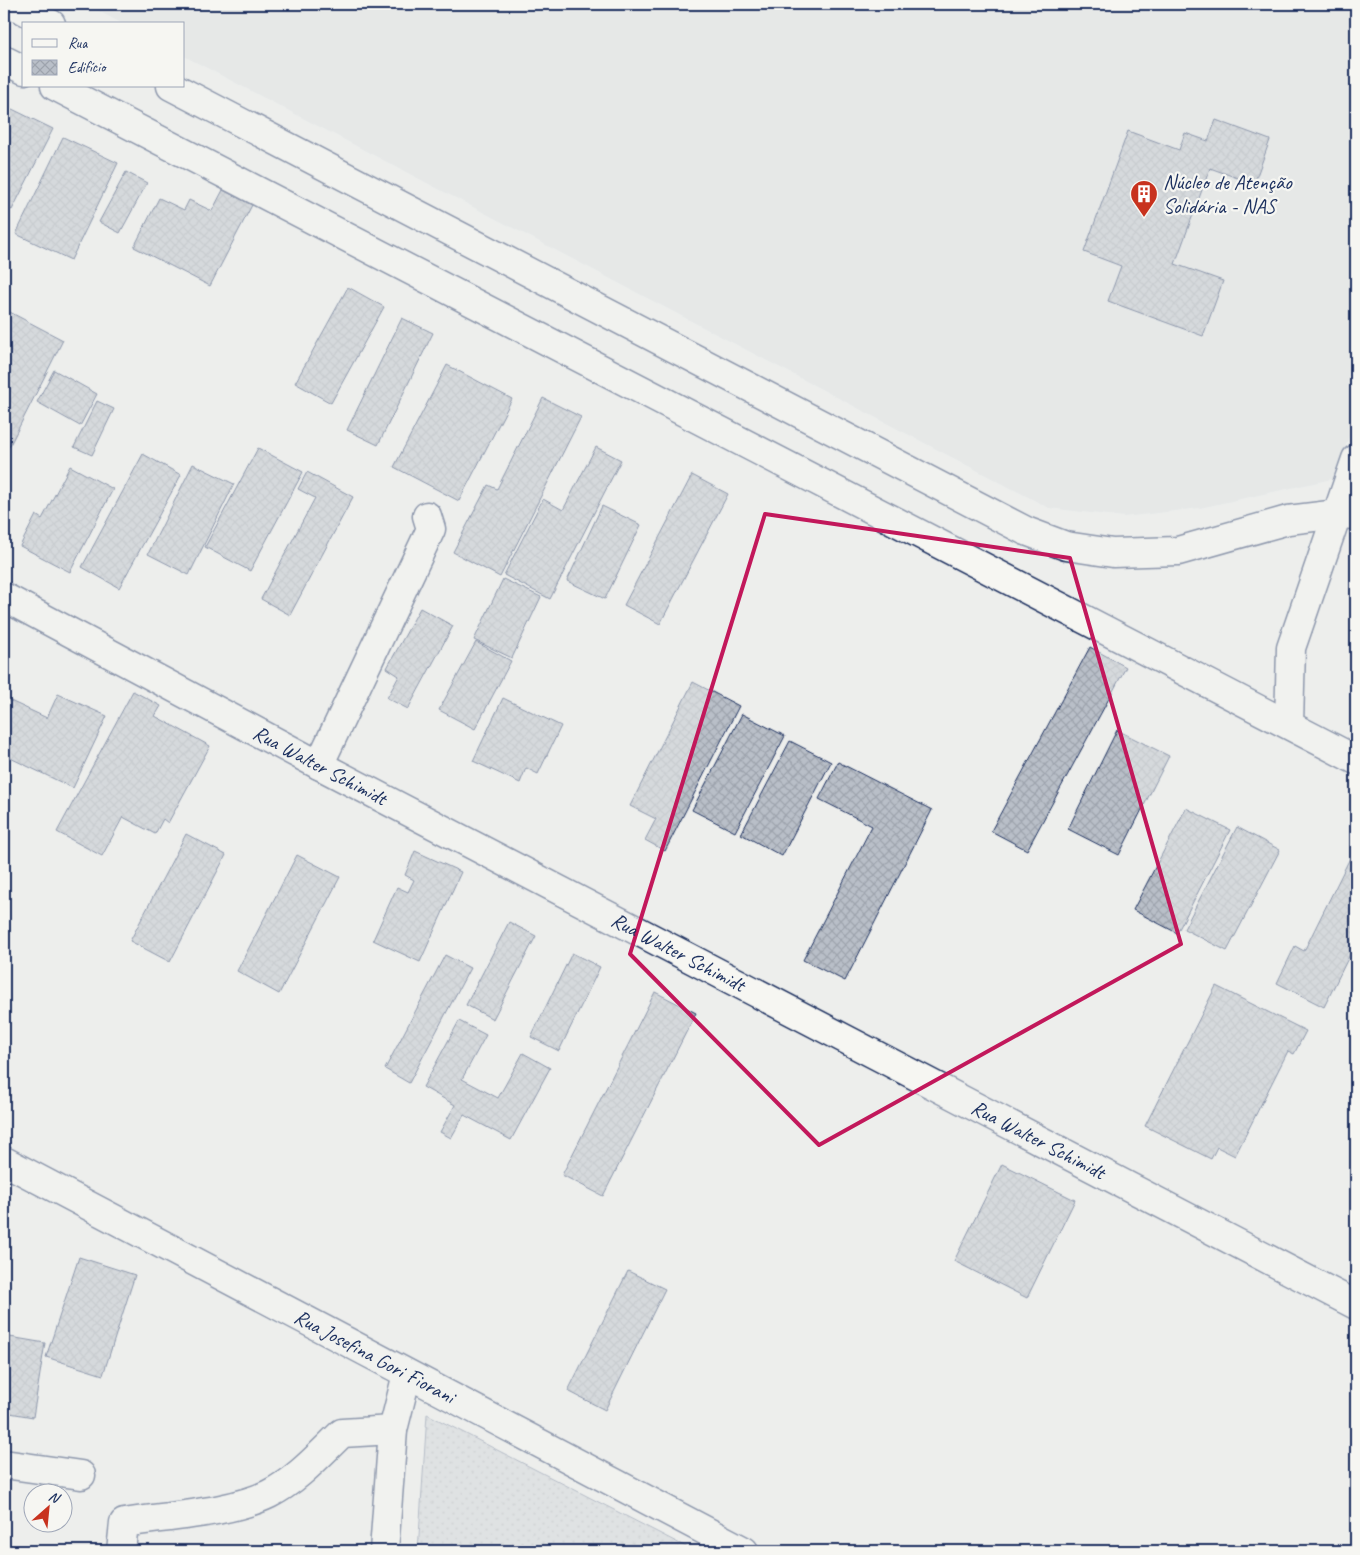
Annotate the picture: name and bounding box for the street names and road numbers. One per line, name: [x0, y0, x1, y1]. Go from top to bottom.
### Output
street label: Rua Walter Schimidt: [249, 719, 393, 812]
street label: Rua Walter Schimidt: [607, 906, 751, 999]
street label: Rua Walter Schimidt: [967, 1094, 1111, 1186]
street label: Rua Josefina Gori Fiorani: [290, 1303, 462, 1411]

